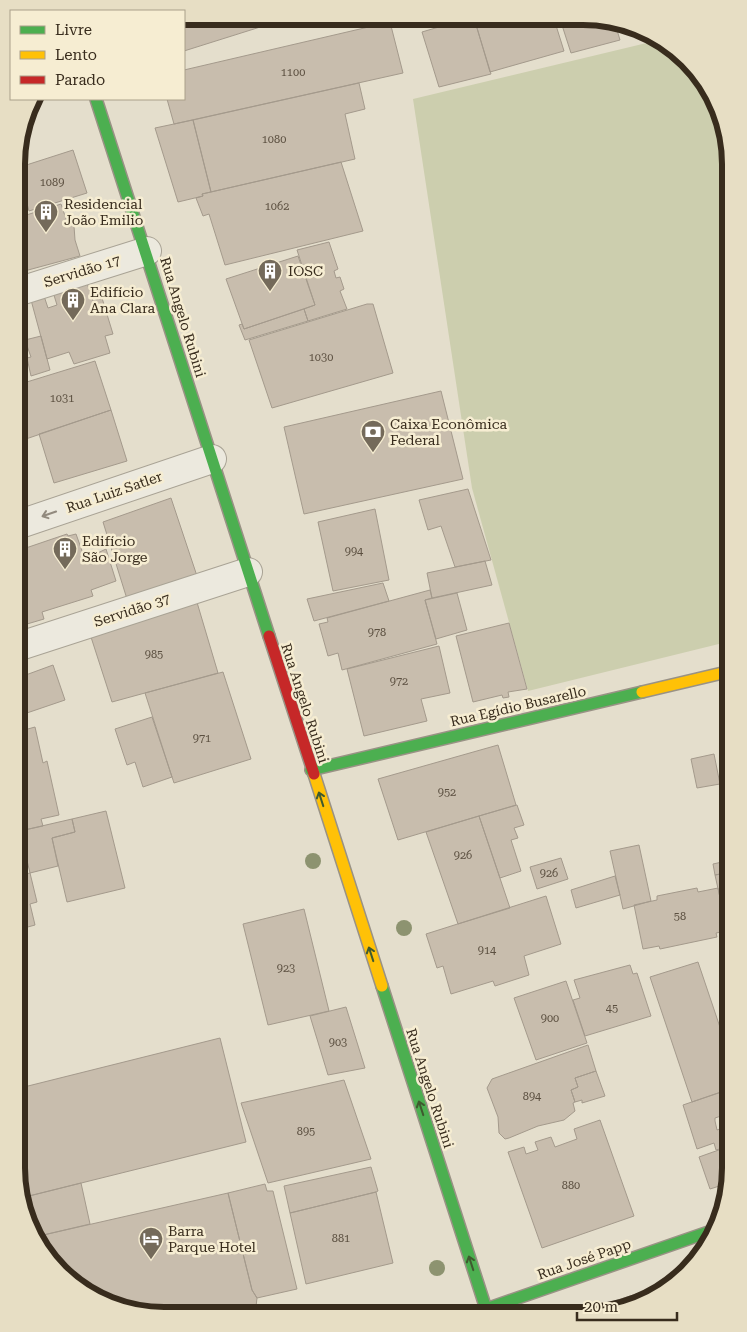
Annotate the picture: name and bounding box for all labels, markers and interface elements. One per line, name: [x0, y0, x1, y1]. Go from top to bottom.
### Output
legend: [10, 10, 185, 100]
text: Livre: [55, 21, 92, 39]
text: Lento: [55, 46, 97, 64]
house number: 1100: [281, 66, 305, 79]
text: Parado: [55, 71, 105, 89]
house number: 1080: [262, 133, 286, 146]
house number: 1089: [40, 176, 64, 189]
place label: Residencial João Emilio: [64, 196, 143, 228]
building icon: Residencial João Emilio: [33, 199, 59, 233]
house number: 1062: [265, 200, 289, 213]
street label: Servidão 17: [42, 252, 122, 290]
street label: Rua Angelo Rubini: [157, 255, 209, 380]
building icon: IOSC: [257, 258, 283, 292]
place label: IOSC: [288, 263, 323, 279]
place label: Edifício Ana Clara: [90, 284, 156, 316]
building icon: Edifício Ana Clara: [60, 287, 86, 321]
house number: 1030: [309, 351, 333, 364]
house number: 1031: [50, 392, 74, 405]
place label: Caixa Econômica Federal: [390, 416, 507, 448]
bank icon: Caixa Econômica Federal: [360, 419, 386, 453]
street label: Rua Luiz Satler: [64, 468, 164, 516]
one-way arrow: [42, 510, 58, 519]
place label: Edifício São Jorge: [82, 533, 148, 565]
building icon: Edifício São Jorge: [52, 536, 78, 570]
house number: 994: [345, 545, 364, 558]
street label: Servidão 37: [92, 590, 172, 630]
house number: 978: [368, 626, 386, 639]
street label: Rua Angelo Rubini: [278, 641, 332, 765]
house number: 985: [145, 648, 163, 661]
house number: 972: [390, 675, 408, 688]
street label: Rua Egídio Busarello: [449, 683, 587, 729]
house number: 971: [193, 732, 211, 745]
house number: 952: [438, 786, 456, 799]
one-way arrow: [315, 791, 325, 807]
house number: 926: [454, 849, 472, 862]
house number: 926: [540, 867, 558, 880]
house number: 58: [674, 910, 686, 923]
house number: 914: [478, 944, 497, 957]
one-way arrow: [365, 946, 375, 962]
house number: 923: [277, 962, 295, 975]
house number: 45: [606, 1002, 618, 1015]
house number: 900: [541, 1012, 559, 1025]
street label: Rua Angelo Rubini: [403, 1026, 457, 1150]
house number: 903: [329, 1036, 347, 1049]
house number: 894: [523, 1090, 542, 1103]
one-way arrow: [415, 1101, 425, 1117]
house number: 895: [297, 1125, 315, 1138]
house number: 880: [562, 1179, 580, 1192]
place label: Barra Parque Hotel: [168, 1223, 256, 1255]
hotel icon: Barra Parque Hotel: [138, 1226, 164, 1260]
house number: 881: [332, 1232, 350, 1245]
street label: Rua José Papp: [535, 1235, 633, 1283]
one-way arrow: [466, 1256, 475, 1271]
scale bar: [577, 1290, 677, 1322]
text: 20 m: [584, 1298, 619, 1316]

